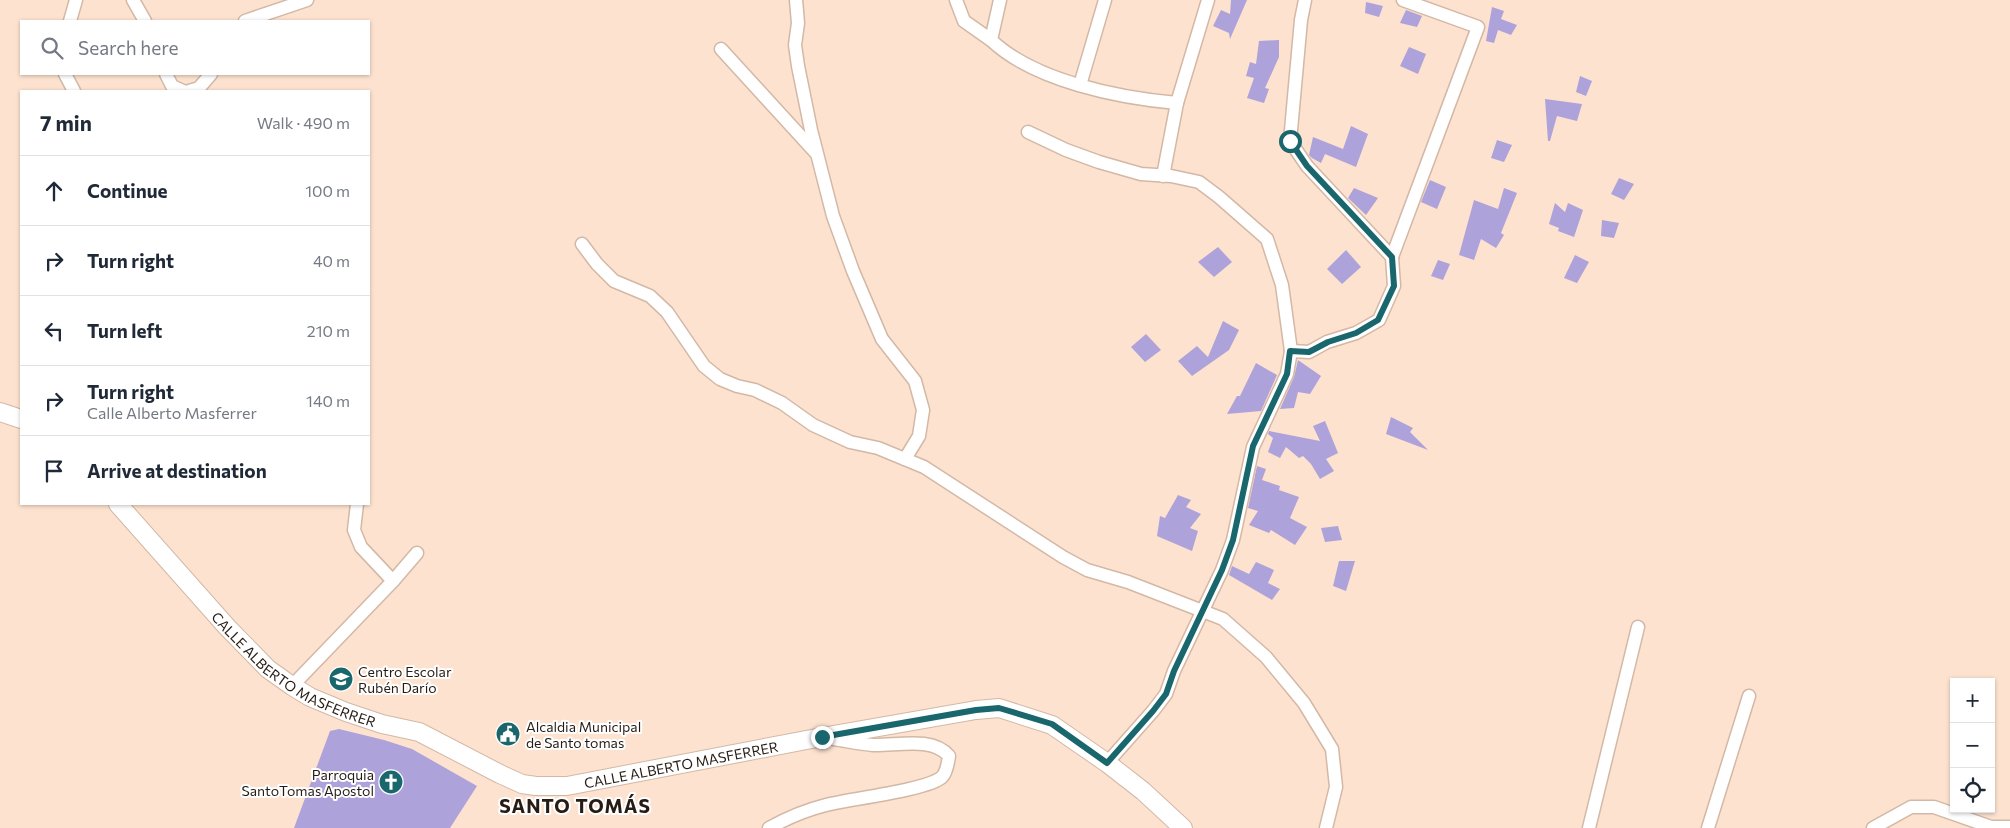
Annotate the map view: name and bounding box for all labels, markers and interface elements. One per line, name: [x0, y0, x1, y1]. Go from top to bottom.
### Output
search box: [20, 20, 370, 75]
icon: search: [38, 34, 66, 62]
text: Search here: [78, 36, 178, 59]
text: 7 min: [40, 110, 92, 135]
text: Walk · 490 m: [257, 113, 350, 132]
route start: [1279, 130, 1302, 153]
icon: ahead: [40, 177, 68, 205]
text: Continue: [87, 179, 167, 202]
text: 100 m: [305, 181, 350, 200]
icon: right: [40, 247, 68, 275]
text: Turn right: [87, 249, 174, 272]
text: 40 m: [313, 251, 350, 270]
icon: left: [40, 317, 68, 345]
text: Turn left: [87, 319, 162, 342]
text: 210 m: [307, 321, 350, 340]
text: Turn right: [87, 380, 174, 403]
icon: right: [40, 387, 68, 415]
text: 140 m: [306, 391, 350, 410]
text: Calle Alberto Masferrer: [87, 403, 257, 422]
icon: arrive: [40, 457, 68, 485]
text: Arrive at destination: [87, 459, 267, 482]
street label: CALLE ALBERTO MASFERRER: [209, 608, 378, 730]
place label: Centro Escolar Rubén Darío: [358, 663, 452, 696]
school or university icon: Centro Escolar Rubén Darío: [328, 666, 354, 692]
map controls: [1950, 678, 1995, 813]
button: +: [1950, 678, 1995, 723]
place label: Alcaldia Municipal de Santo tomas: [526, 718, 641, 751]
public building icon: Alcaldia Municipal de Santo tomas: [495, 721, 521, 747]
button: −: [1950, 723, 1995, 768]
route end: [811, 726, 834, 749]
street label: CALLE ALBERTO MASFERRER: [583, 737, 779, 791]
place label: Parroquia SantoTomas Apostol: [242, 766, 374, 799]
button: locate: [1950, 768, 1995, 813]
church icon: Parroquia SantoTomas Apostol: [378, 769, 404, 795]
district label: SANTO TOMÁS: [499, 794, 651, 817]

